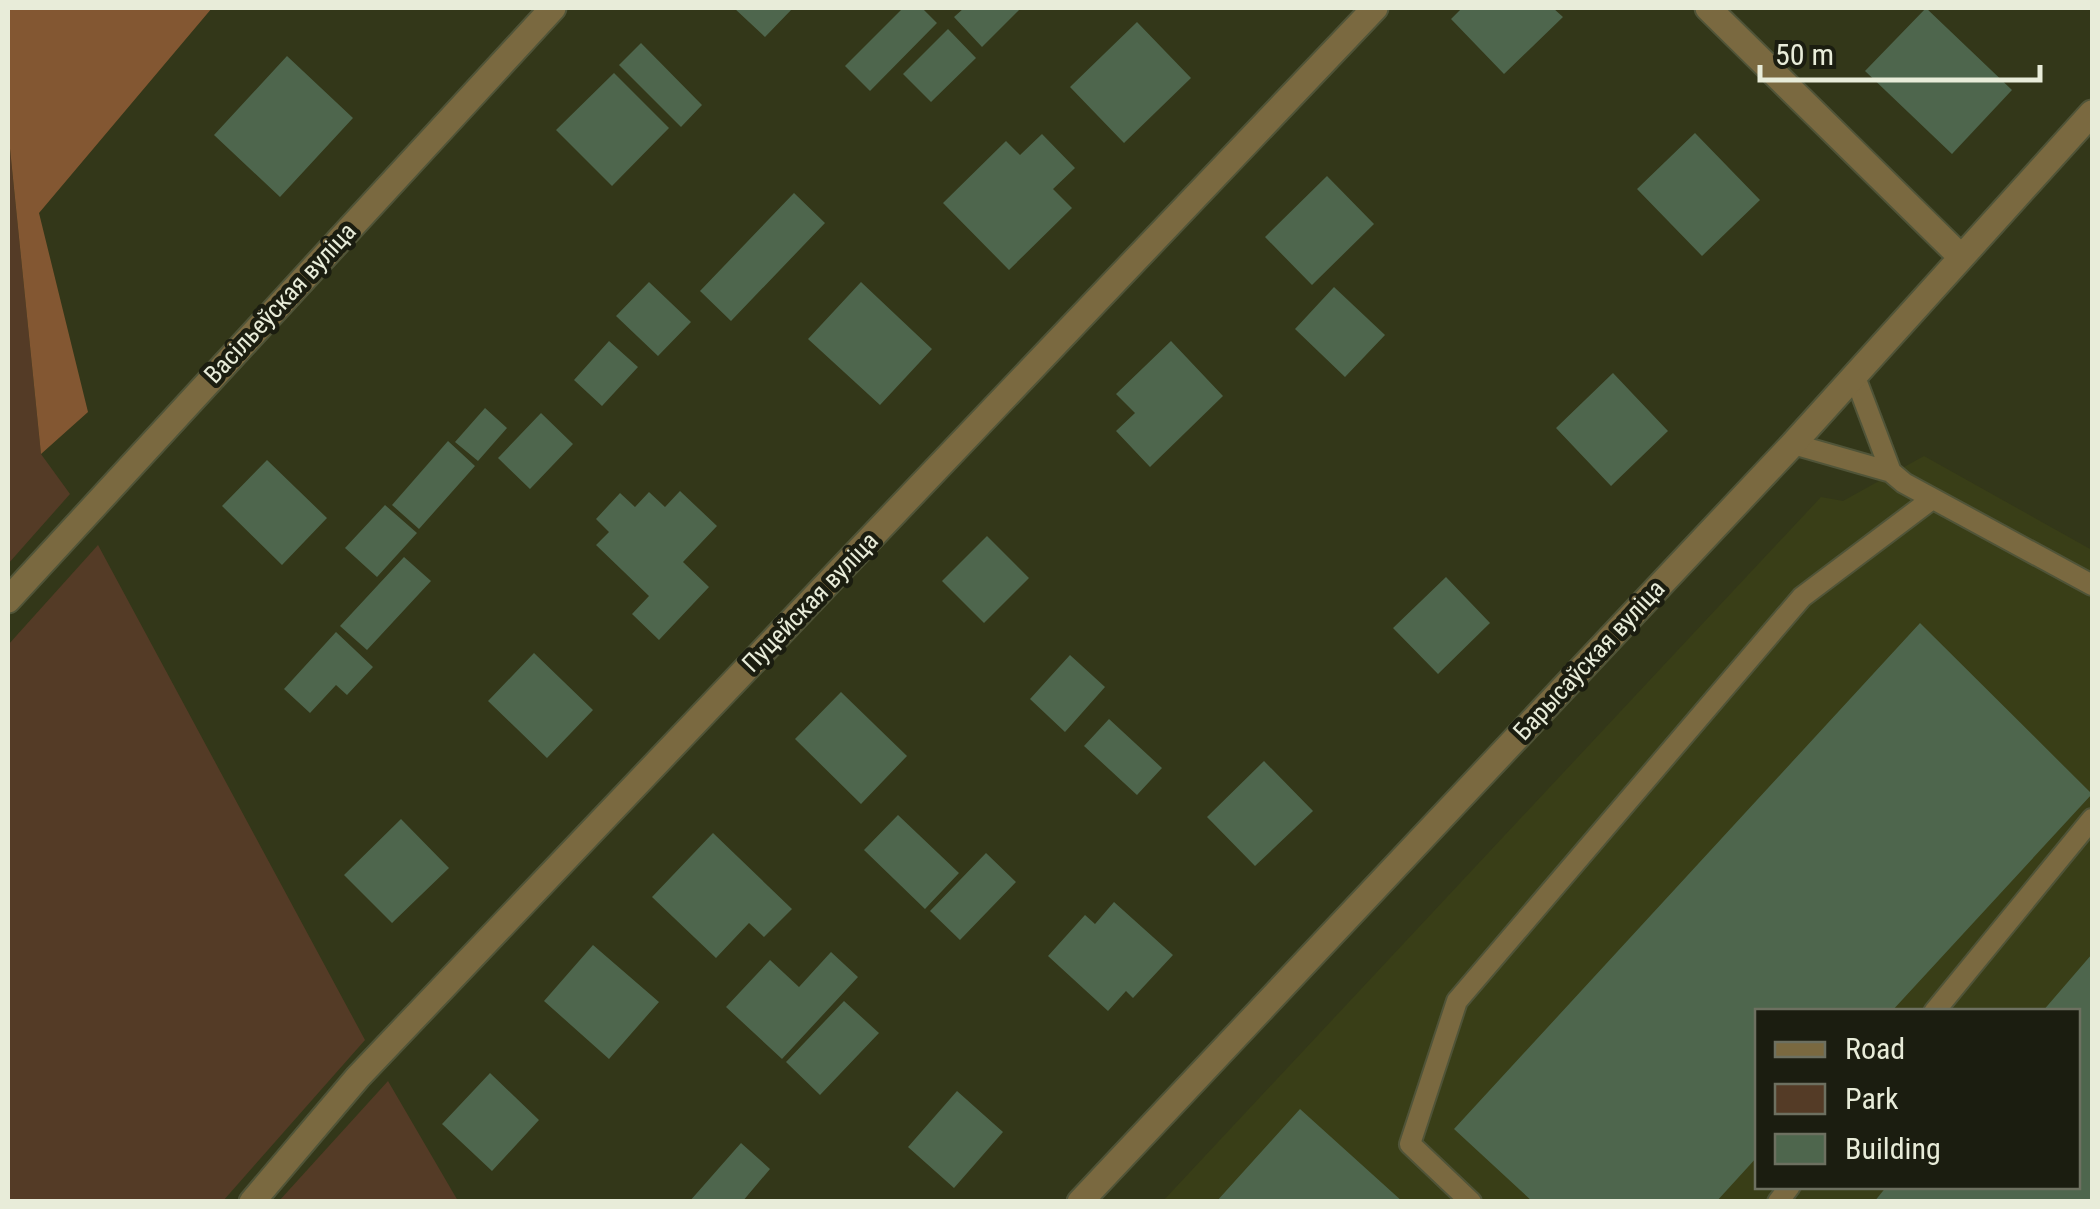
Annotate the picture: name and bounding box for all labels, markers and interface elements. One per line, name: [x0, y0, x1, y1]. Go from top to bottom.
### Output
scale bar: [1760, 20, 2040, 82]
text: 50 m: [1775, 37, 1834, 72]
street label: Васільеўская вуліца: [198, 217, 362, 389]
street label: Пуцейская вуліца: [736, 526, 884, 678]
street label: Барысаўская вуліца: [1507, 574, 1671, 746]
legend: [1755, 1009, 2080, 1189]
text: Road: [1845, 1031, 1905, 1066]
text: Park: [1845, 1081, 1899, 1116]
text: Building: [1845, 1131, 1941, 1166]

